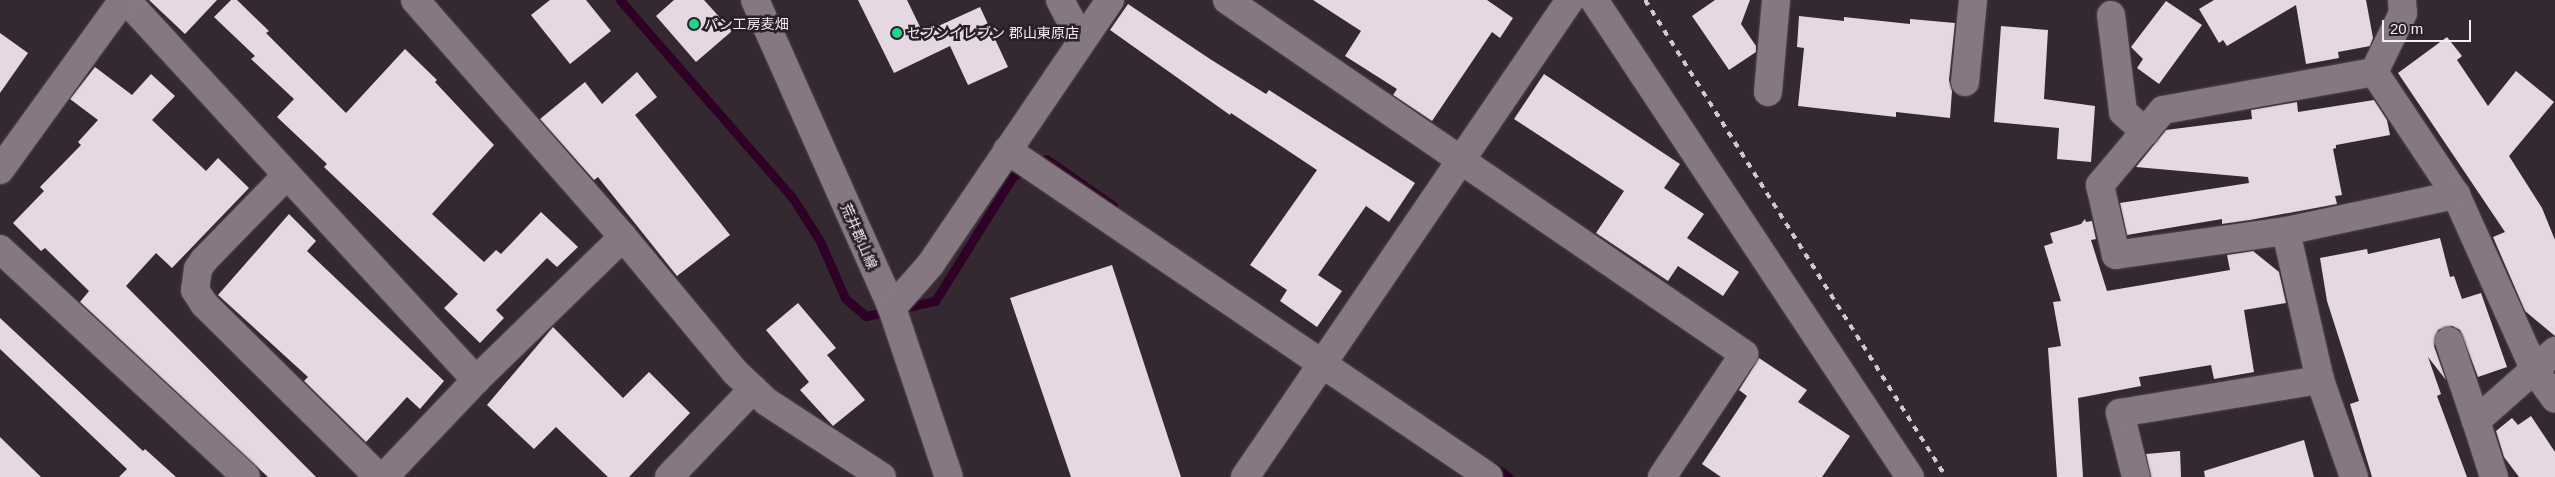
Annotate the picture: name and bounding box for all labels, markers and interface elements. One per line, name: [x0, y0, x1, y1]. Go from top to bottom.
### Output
scale bar: [2385, 10, 2474, 42]
place label: パン工房麦畑: [704, 16, 788, 32]
marker: パン工房麦畑: [688, 18, 700, 30]
text: 20 m: [2390, 20, 2423, 37]
place label: セブンイレブン 郡山東原店: [907, 25, 1079, 41]
marker: セブンイレブン 郡山東原店: [891, 27, 903, 39]
street label: 荒井郡山線: [837, 201, 881, 271]

